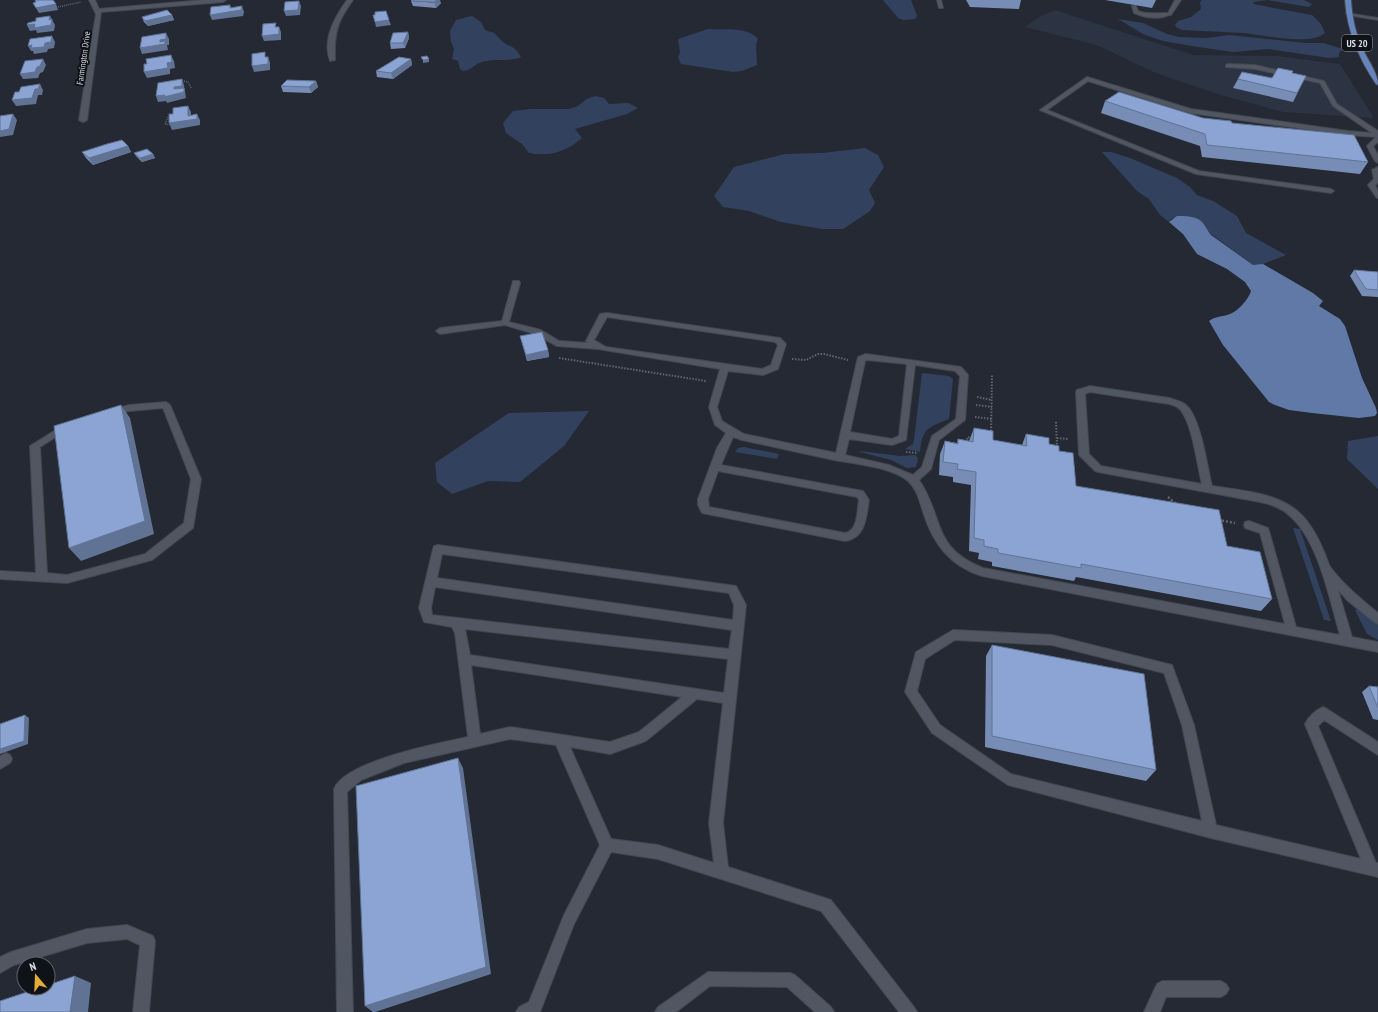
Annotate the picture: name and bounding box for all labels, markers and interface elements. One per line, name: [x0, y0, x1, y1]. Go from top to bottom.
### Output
street label: Farmington Drive: [74, 30, 92, 85]
road number: US 20: [1342, 35, 1372, 51]
north arrow: [16, 956, 56, 996]
text: N: [28, 959, 38, 974]

